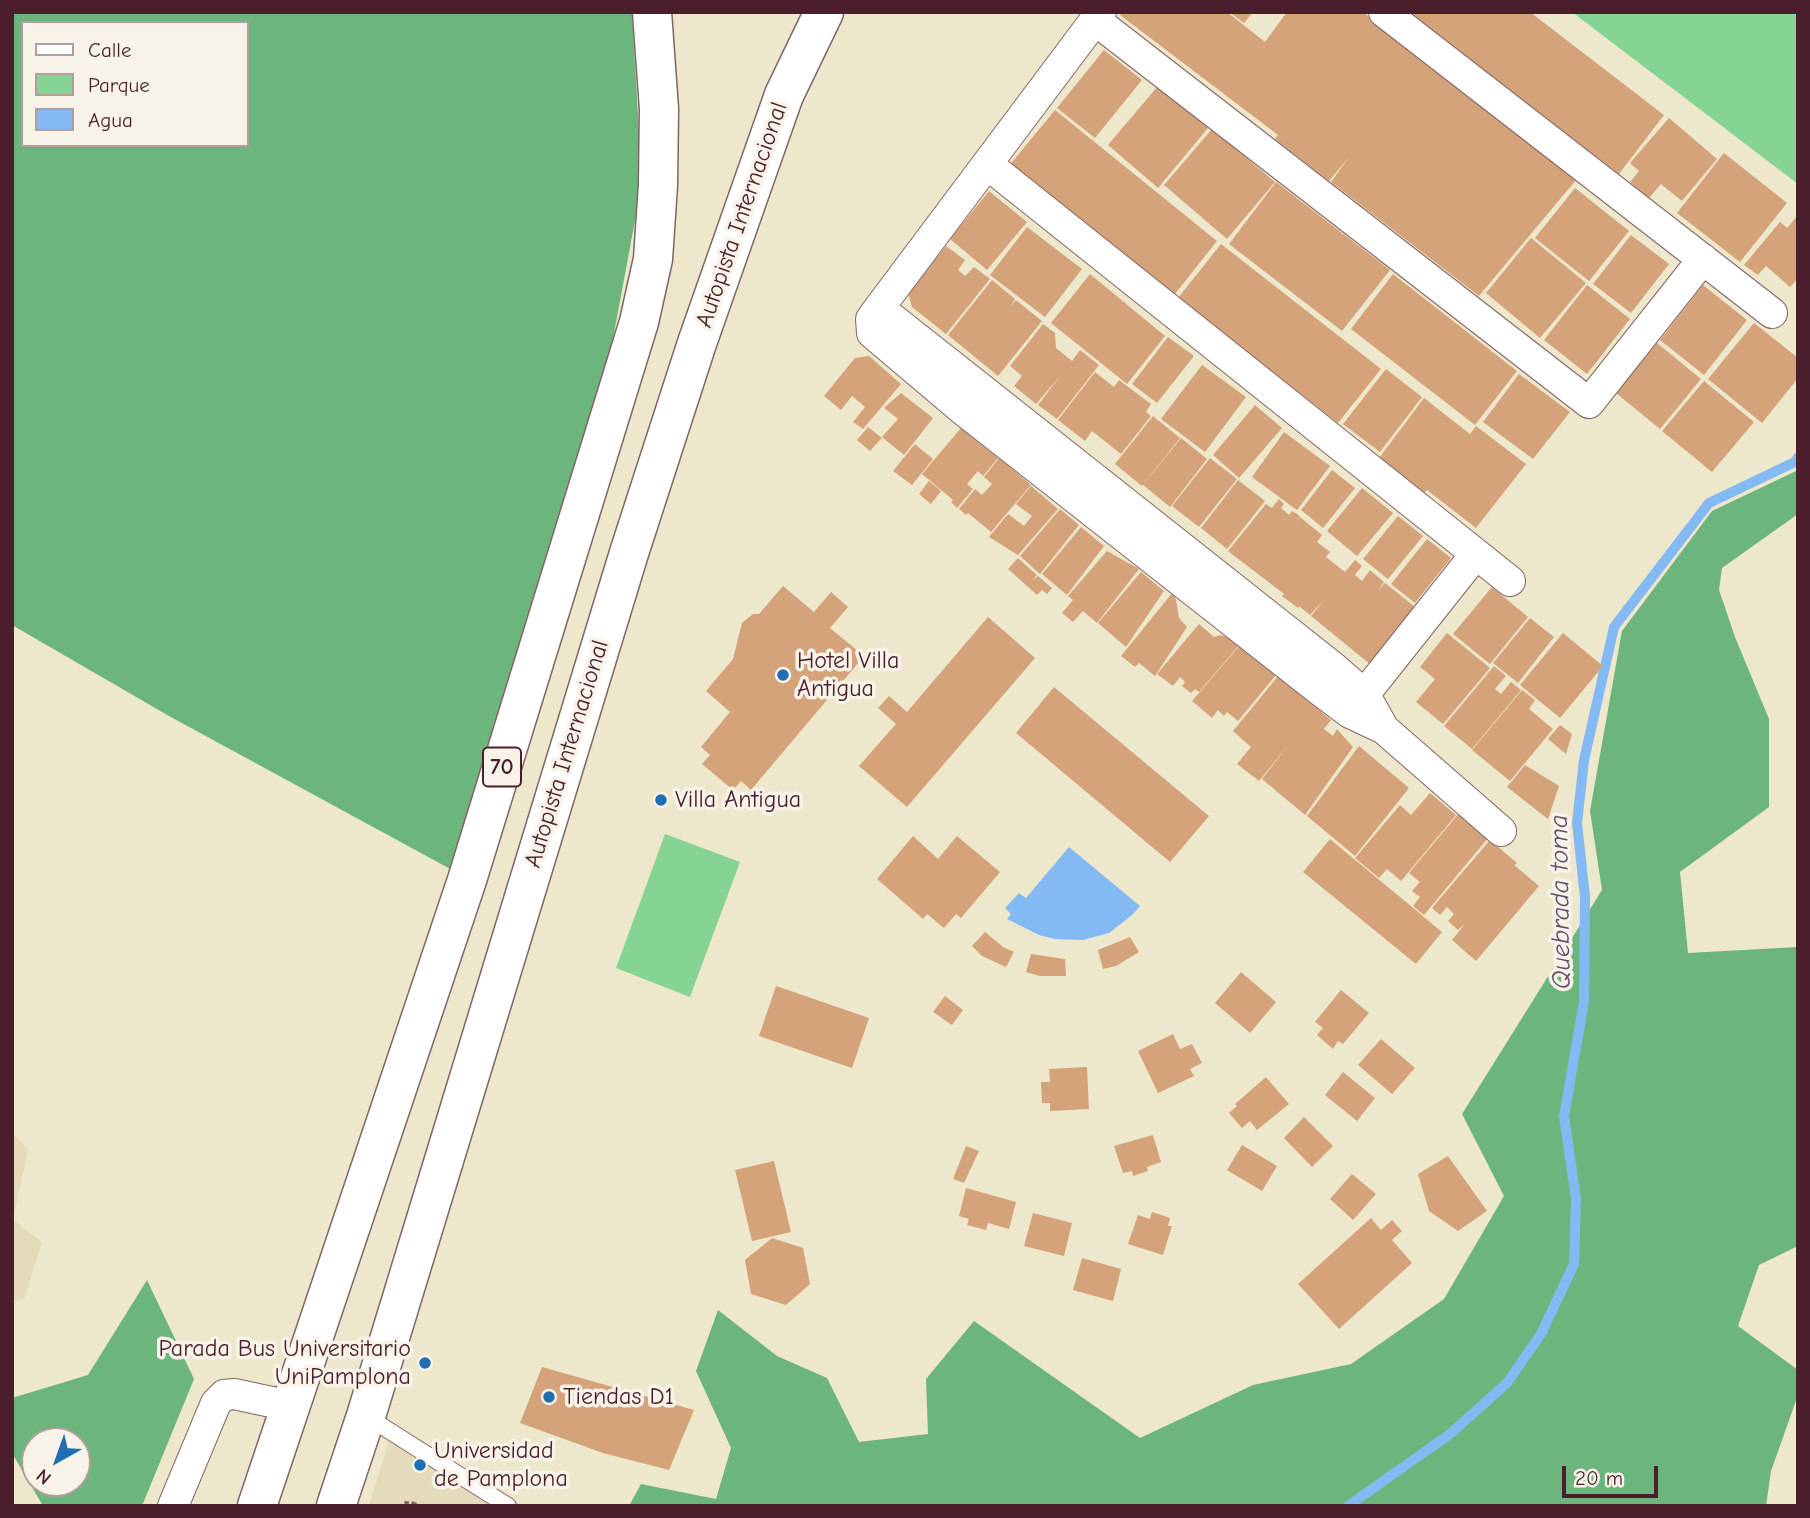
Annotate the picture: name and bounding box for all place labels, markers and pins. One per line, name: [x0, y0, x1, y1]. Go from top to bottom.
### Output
place label: Hotel Villa Antigua: [797, 647, 900, 703]
marker: Hotel Villa Antigua: [775, 667, 791, 683]
place label: Villa Antigua: [675, 786, 801, 814]
marker: Villa Antigua: [653, 792, 669, 808]
place label: Parada Bus Universitario UniPamplona: [158, 1335, 411, 1391]
marker: Parada Bus Universitario UniPamplona: [417, 1355, 433, 1371]
place label: Tiendas D1: [563, 1383, 674, 1411]
marker: Tiendas D1: [541, 1389, 557, 1405]
place label: Universidad de Pamplona: [434, 1437, 568, 1493]
marker: Universidad de Pamplona: [412, 1457, 428, 1473]

